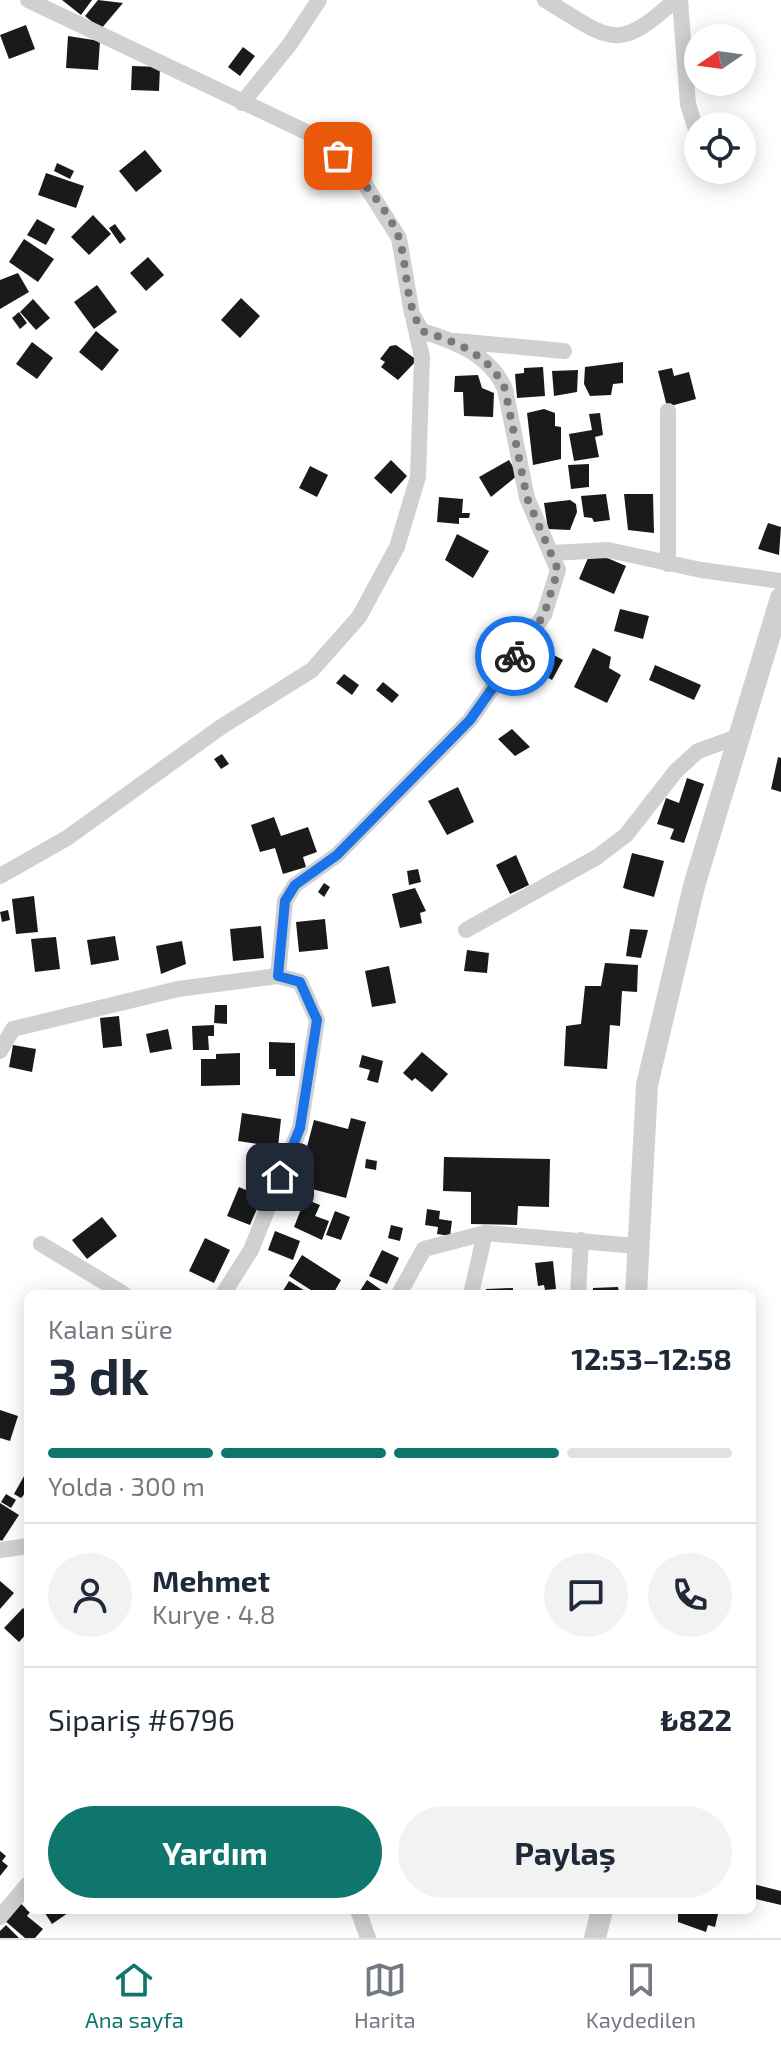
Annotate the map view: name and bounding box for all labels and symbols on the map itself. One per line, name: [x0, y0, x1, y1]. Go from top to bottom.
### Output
north arrow: [684, 24, 756, 96]
pin: [304, 122, 372, 190]
courier: [475, 616, 555, 696]
pin: [246, 1143, 314, 1211]

